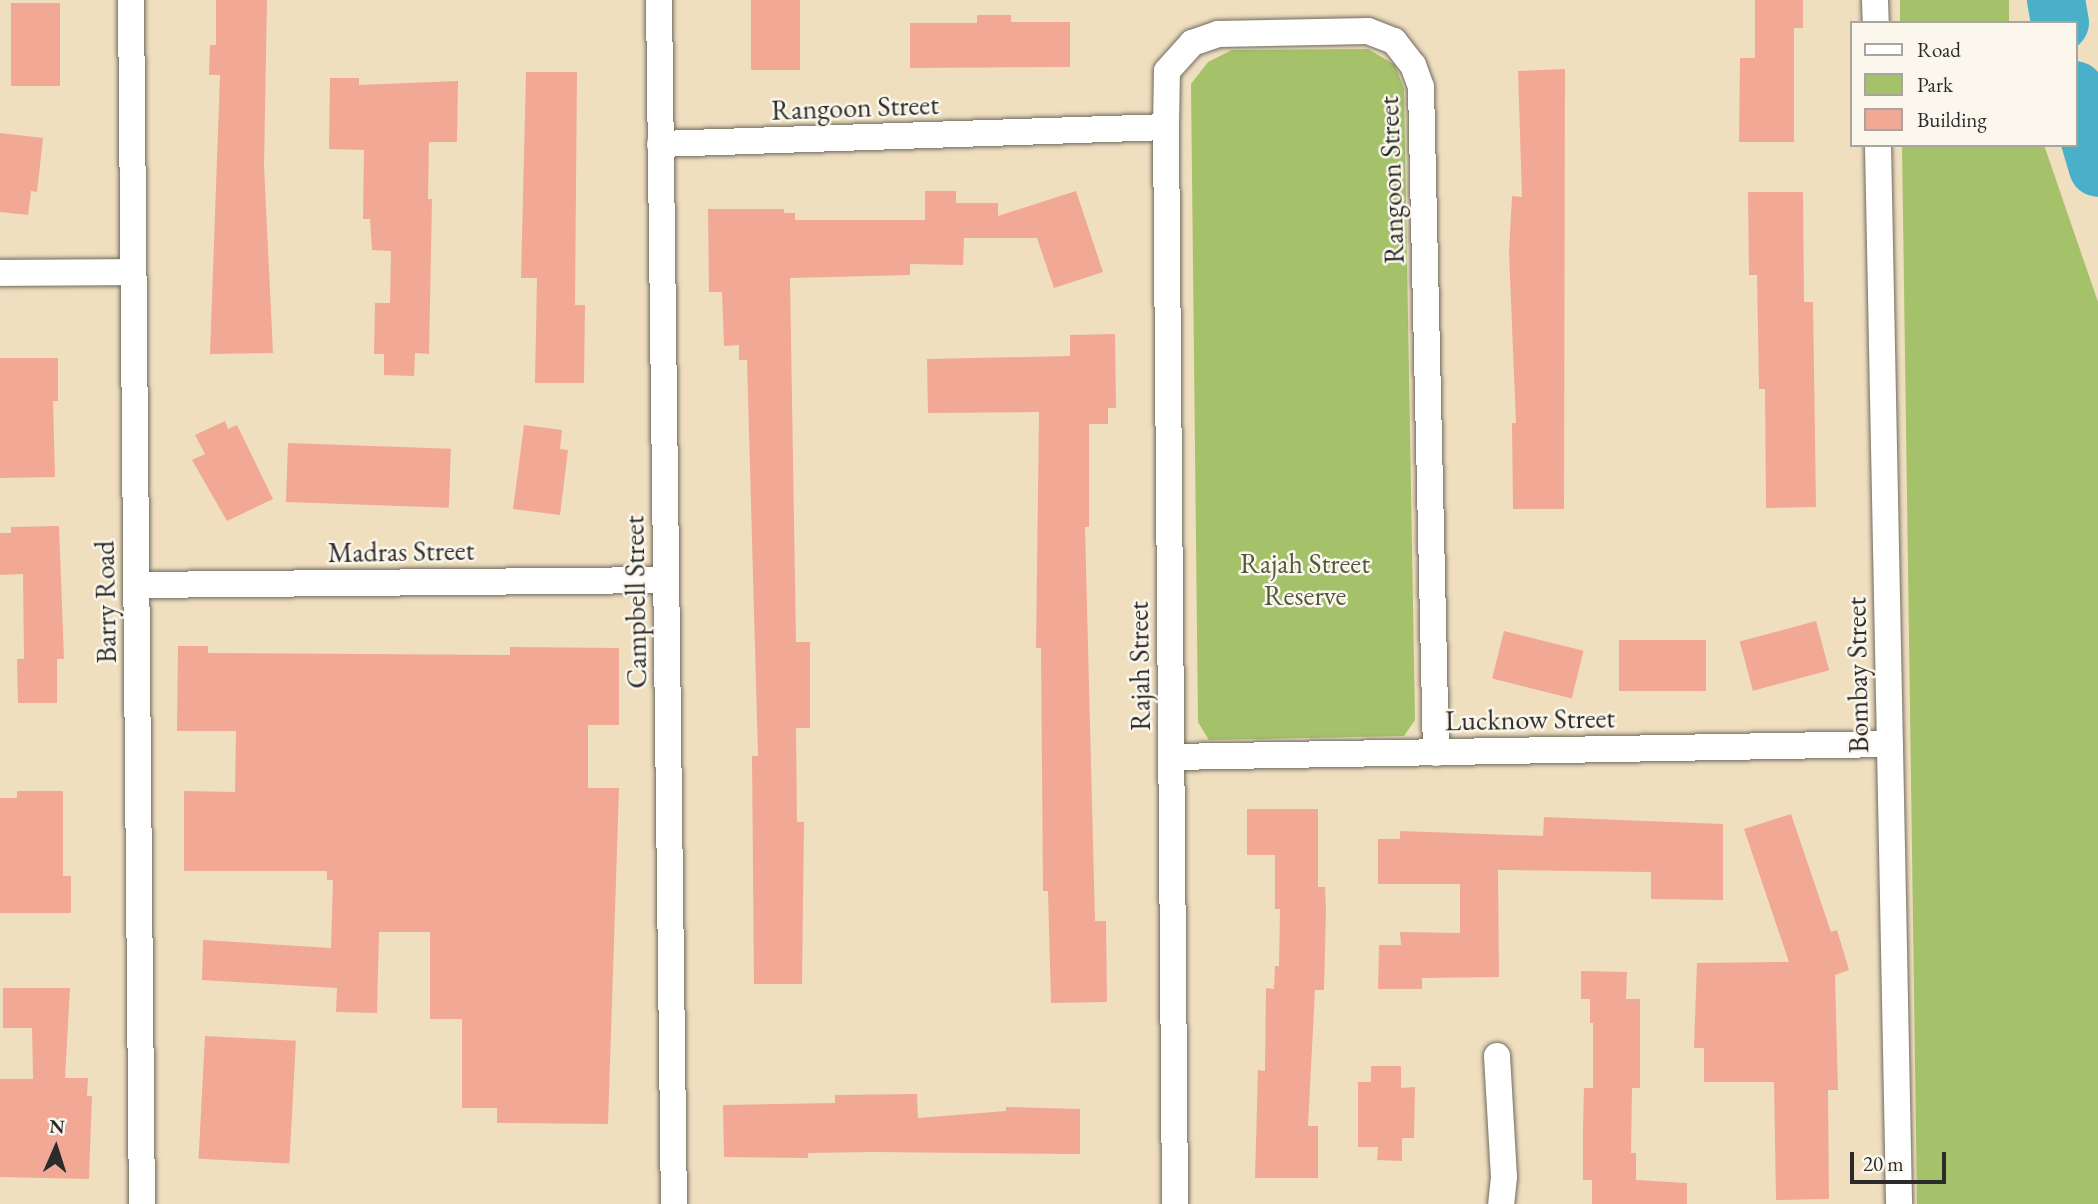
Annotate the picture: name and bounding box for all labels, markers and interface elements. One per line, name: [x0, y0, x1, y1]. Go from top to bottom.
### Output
legend: [1850, 21, 2077, 147]
text: Road: [1917, 36, 1961, 63]
text: Park: [1917, 71, 1953, 98]
street label: Rangoon Street: [771, 87, 939, 127]
street label: Rangoon Street: [1371, 96, 1411, 264]
text: Building: [1917, 106, 1987, 133]
street label: Campbell Street: [617, 515, 653, 689]
street label: Madras Street: [327, 533, 475, 569]
street label: Barry Road: [87, 540, 123, 664]
park label: Rajah Street Reserve: [1240, 546, 1370, 612]
street label: Bombay Street: [1839, 597, 1875, 753]
street label: Rajah Street: [1121, 601, 1157, 731]
street label: Lucknow Street: [1445, 701, 1615, 737]
north arrow: [21, 1113, 91, 1183]
text: N: [49, 1114, 65, 1139]
scale bar: [1853, 1138, 1949, 1182]
text: 20 m: [1863, 1150, 1904, 1177]

